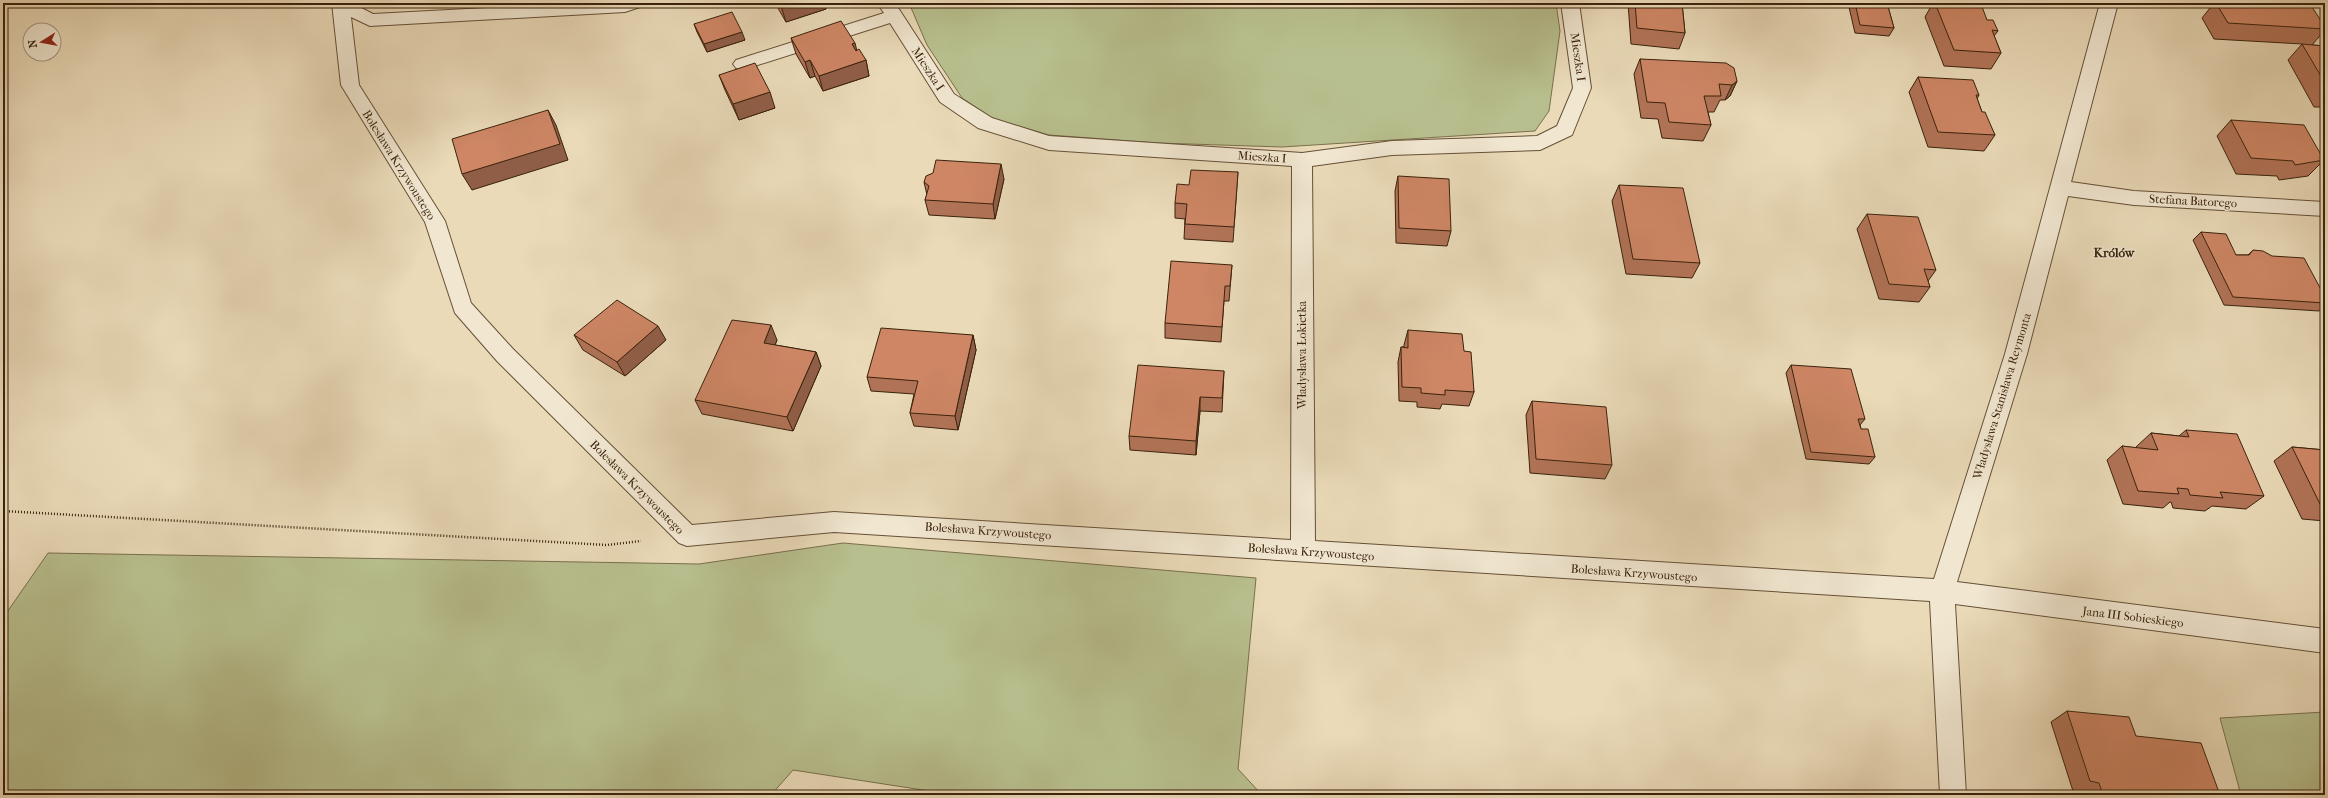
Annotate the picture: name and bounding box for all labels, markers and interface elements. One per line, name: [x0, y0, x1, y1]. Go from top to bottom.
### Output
north arrow: [22, 22, 62, 62]
street label: Mieszka I: [1568, 32, 1588, 83]
text: N: [25, 38, 40, 49]
street label: Mieszka I: [909, 45, 947, 94]
street label: Bolesława Krzywoustego: [359, 107, 439, 223]
street label: Mieszka I: [1237, 148, 1287, 166]
street label: Stefana Batorego: [2149, 192, 2237, 210]
district label: Królów: [2094, 245, 2136, 260]
street label: Władysława Łokietka: [1295, 300, 1309, 410]
street label: Władysława Stanisława Reymonta: [1970, 311, 2034, 482]
street label: Bolesława Krzywoustego: [587, 437, 687, 537]
street label: Bolesława Krzywoustego: [924, 520, 1052, 542]
street label: Bolesława Krzywoustego: [1247, 541, 1375, 563]
street label: Bolesława Krzywoustego: [1570, 562, 1698, 584]
street label: Jana III Sobieskiego: [2081, 604, 2184, 630]

